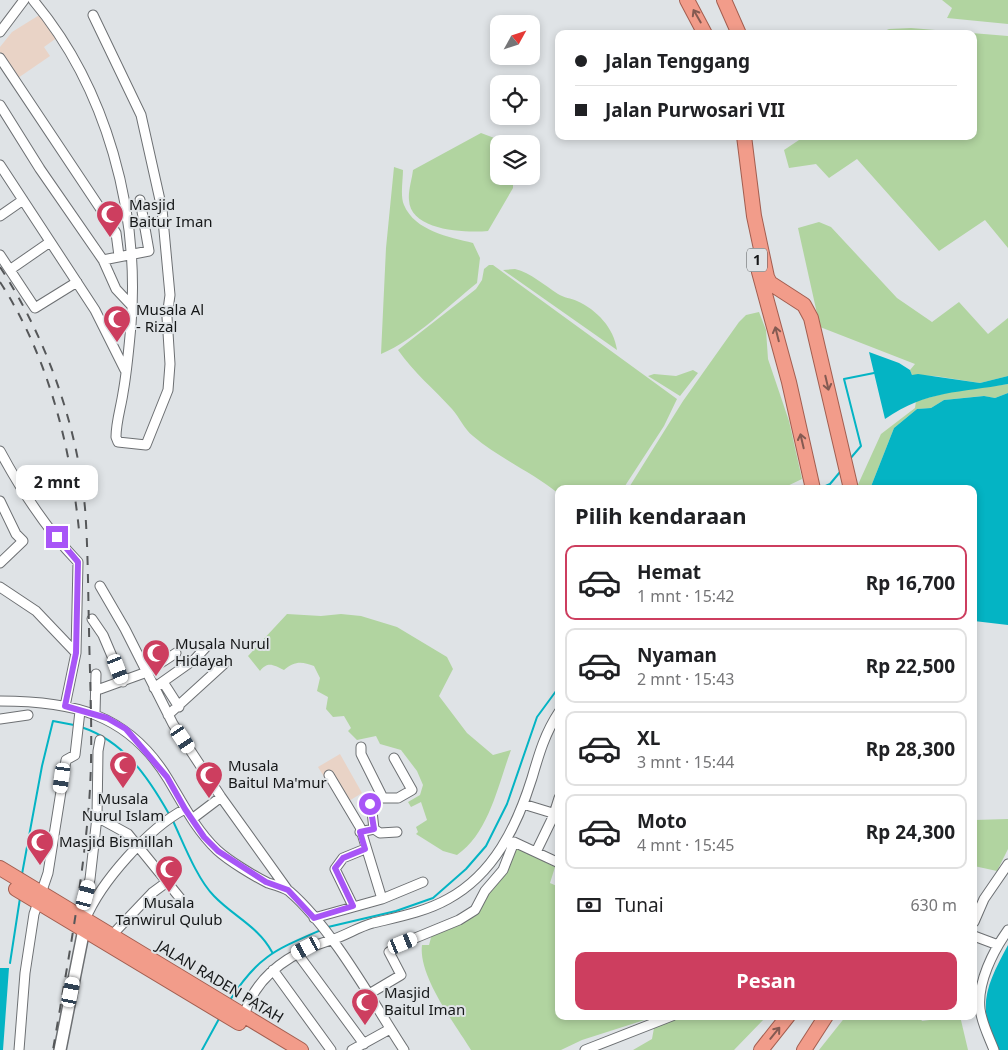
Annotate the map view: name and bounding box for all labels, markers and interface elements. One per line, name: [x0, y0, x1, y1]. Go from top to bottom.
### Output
one-way arrow: [691, 10, 701, 24]
north arrow: [490, 15, 540, 65]
map controls: [490, 15, 540, 185]
text: Jalan Tenggang: [605, 48, 750, 74]
button: locate: [490, 75, 540, 125]
text: Jalan Purwosari VII: [605, 97, 785, 123]
button: layers: [490, 135, 540, 185]
place label: Masjid Baitur Iman: [129, 194, 213, 231]
mosque icon: Masjid Baitur Iman: [95, 199, 125, 238]
road number: 1: [747, 248, 767, 272]
place label: Musala Al - Rizal: [136, 299, 204, 336]
mosque icon: Musala Al - Rizal: [102, 304, 132, 343]
one-way arrow: [772, 327, 781, 343]
one-way arrow: [823, 374, 832, 390]
one-way arrow: [797, 434, 806, 450]
callout: 2 mnt: [16, 464, 98, 500]
text: 2 mnt: [34, 471, 80, 493]
text: Pilih kendaraan: [575, 500, 747, 530]
route end: [46, 526, 68, 548]
text: Hemat: [637, 559, 701, 585]
icon: car: [577, 560, 622, 605]
text: Rp 16,700: [866, 570, 955, 596]
text: 1 mnt · 15:42: [637, 585, 734, 607]
place label: Musala Nurul Hidayah: [175, 633, 270, 670]
mosque icon: Musala Nurul Hidayah: [141, 638, 171, 677]
text: Nyaman: [637, 642, 717, 668]
icon: car: [577, 643, 622, 688]
car: [105, 652, 130, 686]
text: Rp 22,500: [866, 653, 955, 679]
text: 2 mnt · 15:43: [637, 668, 734, 690]
car: [168, 722, 197, 756]
text: XL: [637, 725, 660, 751]
icon: car: [577, 726, 622, 771]
text: Rp 28,300: [866, 736, 955, 762]
mosque icon: Musala Nurul Islam: [108, 750, 138, 789]
text: 3 mnt · 15:44: [637, 751, 734, 773]
place label: Musala Baitul Ma'mur: [228, 755, 327, 792]
mosque icon: Musala Baitul Ma'mur: [194, 760, 224, 799]
car: [52, 762, 71, 794]
place label: Musala Nurul Islam: [82, 788, 164, 825]
route start: [359, 793, 381, 815]
text: Moto: [637, 808, 687, 834]
icon: car: [577, 809, 622, 854]
text: Rp 24,300: [866, 819, 955, 845]
mosque icon: Masjid Bismillah: [25, 827, 55, 866]
place label: Masjid Bismillah: [59, 831, 173, 851]
text: 4 mnt · 15:45: [637, 834, 734, 856]
mosque icon: Musala Tanwirul Qulub: [154, 854, 184, 893]
car: [74, 879, 97, 911]
icon: cash: [575, 891, 603, 919]
place label: Musala Tanwirul Qulub: [115, 892, 223, 929]
text: Tunai: [615, 892, 664, 918]
text: 630 m: [910, 894, 957, 916]
car: [386, 930, 419, 956]
street label: JALAN RADEN PATAH: [152, 934, 288, 1027]
car: [289, 934, 322, 962]
button: Pesan: [575, 952, 957, 1010]
car: [60, 976, 81, 1008]
place label: Masjid Baitul Iman: [384, 982, 465, 1019]
mosque icon: Masjid Baitul Iman: [350, 987, 380, 1026]
one-way arrow: [769, 1027, 780, 1040]

